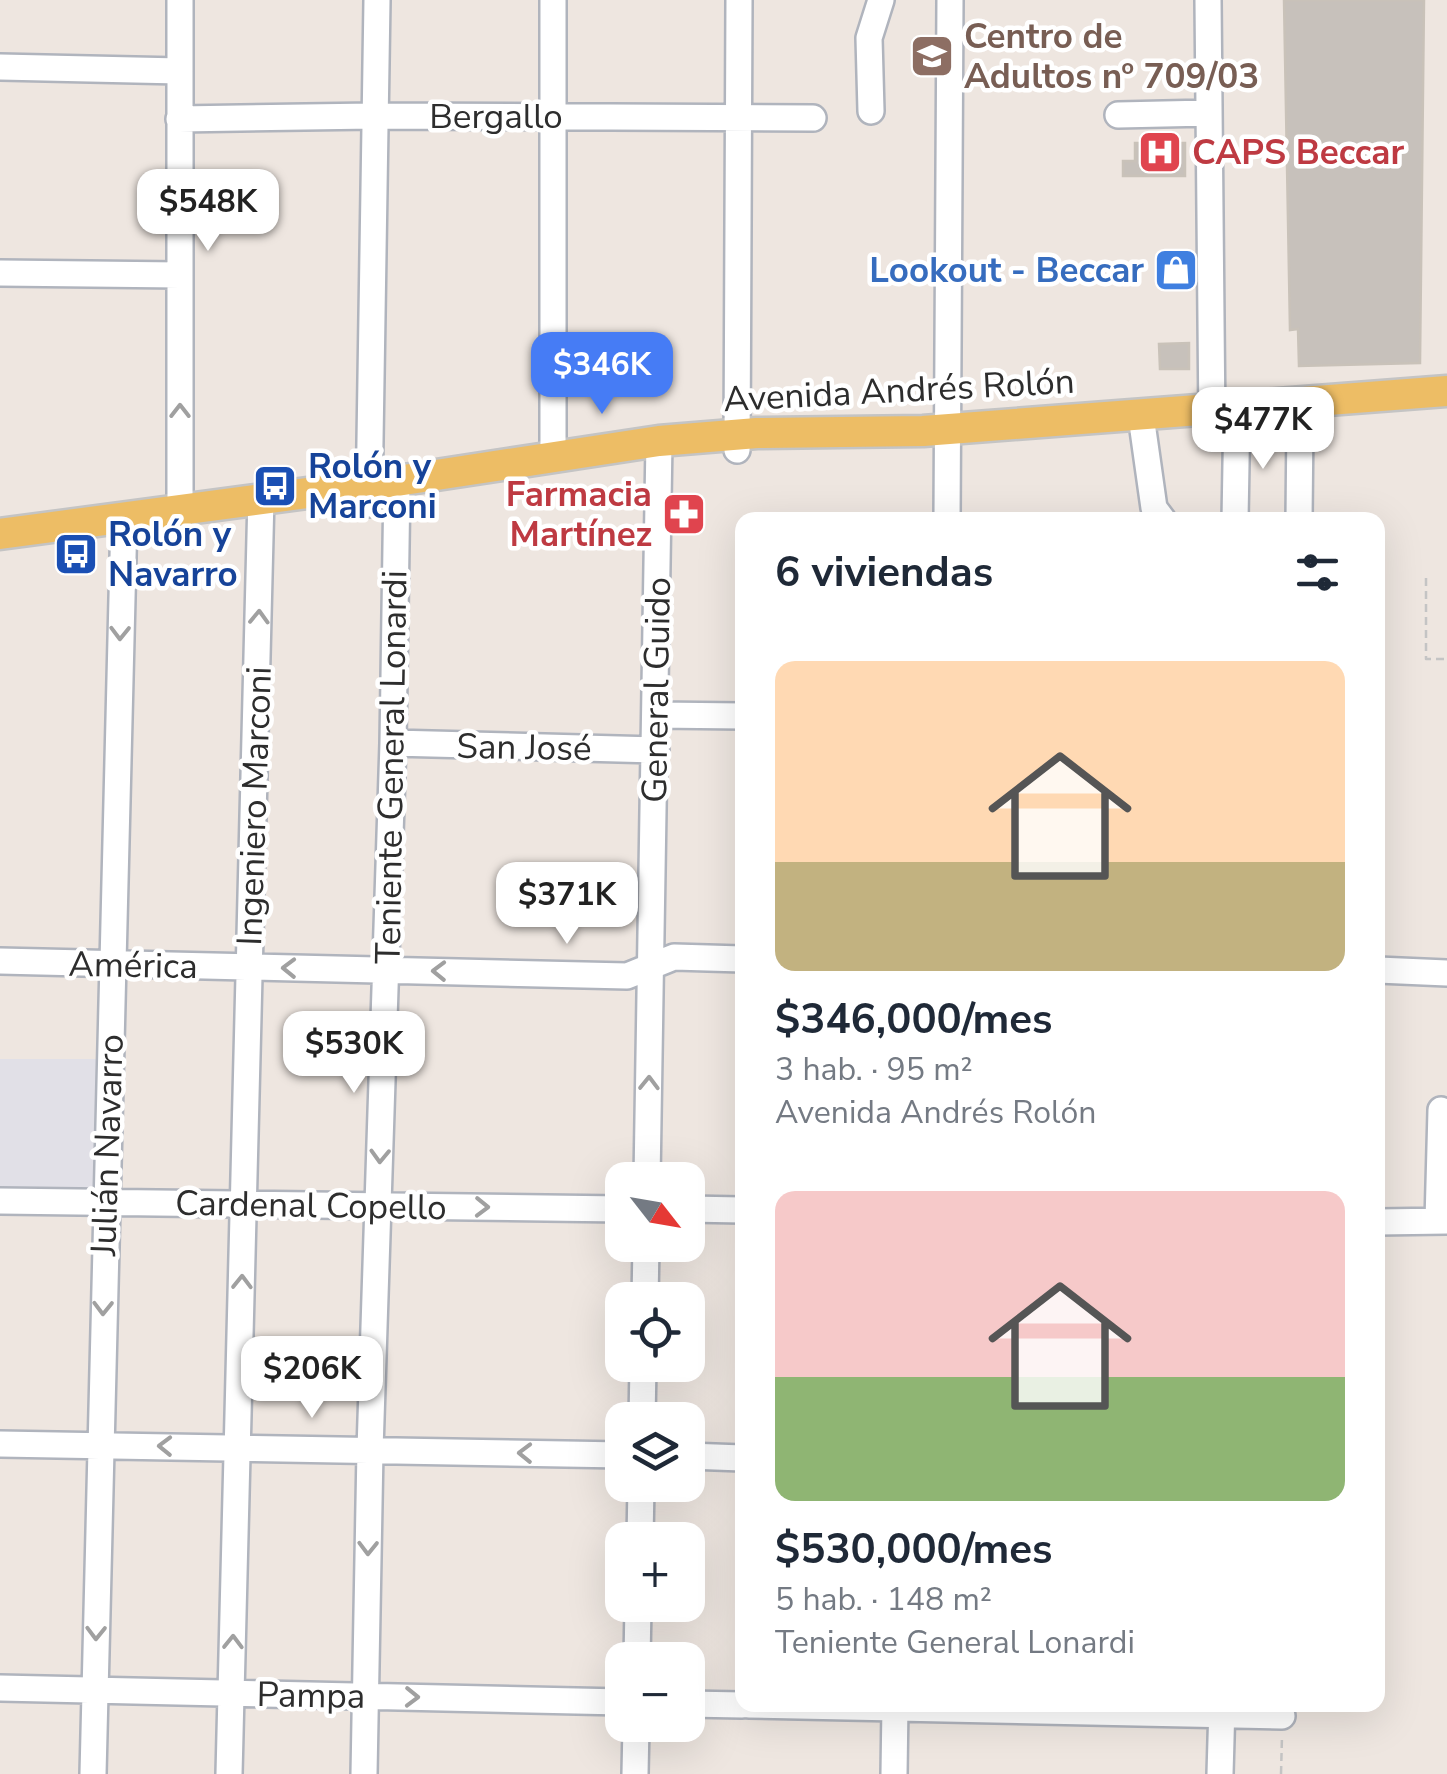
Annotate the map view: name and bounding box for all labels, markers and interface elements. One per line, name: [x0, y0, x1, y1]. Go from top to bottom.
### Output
place label: Centro de Adultos nº 709/03: [964, 13, 1259, 100]
school or university icon: Centro de Adultos nº 709/03: [909, 33, 955, 79]
street label: Bergallo: [429, 93, 563, 140]
hospital icon: CAPS Beccar: [1137, 129, 1183, 175]
place label: CAPS Beccar: [1192, 129, 1404, 176]
pin: $548K: [138, 169, 278, 254]
text: $548K: [159, 180, 257, 223]
place label: Lookout - Beccar: [869, 247, 1144, 294]
shop icon: Lookout - Beccar: [1153, 247, 1199, 293]
pin: $346K: [532, 332, 672, 417]
text: $346K: [553, 343, 651, 386]
street label: Avenida Andrés Rolón: [722, 358, 1076, 423]
pin: $477K: [1193, 387, 1333, 472]
text: $477K: [1214, 398, 1312, 441]
one-way arrow: [169, 402, 191, 418]
place label: Rolón y Marconi: [308, 443, 437, 530]
bus stop icon: Rolón y Marconi: [252, 463, 298, 509]
place label: Farmacia Martínez: [506, 471, 652, 558]
pharmacy icon: Farmacia Martínez: [661, 491, 707, 537]
place label: Rolón y Navarro: [108, 511, 238, 598]
bus stop icon: Rolón y Navarro: [53, 531, 99, 577]
text: 6 viviendas: [775, 544, 993, 601]
icon: filters: [1290, 545, 1345, 600]
street label: Teniente General Lonardi: [365, 570, 418, 964]
street label: General Guido: [631, 577, 682, 803]
one-way arrow: [249, 608, 270, 624]
one-way arrow: [110, 626, 131, 642]
street label: Ingeniero Marconi: [226, 666, 283, 946]
street label: San José: [456, 723, 592, 772]
icon: home: [970, 726, 1150, 906]
pin: $371K: [497, 862, 637, 947]
text: $371K: [518, 873, 616, 916]
street label: América: [68, 941, 198, 990]
one-way arrow: [281, 957, 296, 979]
one-way arrow: [430, 961, 446, 982]
text: $346,000/mes: [775, 991, 1053, 1048]
pin: $530K: [284, 1011, 424, 1096]
text: $530K: [305, 1022, 403, 1065]
street label: Julián Navarro: [80, 1033, 135, 1258]
text: 3 hab. · 95 m²: [775, 1048, 973, 1091]
one-way arrow: [638, 1074, 660, 1090]
text: Avenida Andrés Rolón: [775, 1091, 1096, 1134]
one-way arrow: [369, 1148, 390, 1164]
north arrow: [605, 1162, 705, 1262]
map controls: [605, 1162, 705, 1742]
street label: Cardenal Copello: [175, 1180, 447, 1231]
one-way arrow: [476, 1196, 491, 1218]
icon: home: [970, 1256, 1150, 1436]
one-way arrow: [231, 1273, 252, 1289]
button: locate: [605, 1282, 705, 1382]
one-way arrow: [92, 1300, 113, 1316]
pin: $206K: [242, 1336, 382, 1421]
text: $206K: [263, 1347, 361, 1390]
button: layers: [605, 1402, 705, 1502]
one-way arrow: [157, 1435, 172, 1457]
one-way arrow: [517, 1443, 533, 1464]
text: $530,000/mes: [775, 1521, 1053, 1578]
button: +: [605, 1522, 705, 1622]
one-way arrow: [358, 1540, 379, 1556]
text: 5 hab. · 148 m²: [775, 1578, 992, 1621]
text: Teniente General Lonardi: [775, 1621, 1135, 1664]
one-way arrow: [85, 1626, 107, 1641]
one-way arrow: [222, 1633, 243, 1649]
button: −: [605, 1642, 705, 1742]
street label: Pampa: [256, 1671, 366, 1720]
one-way arrow: [405, 1687, 421, 1708]

